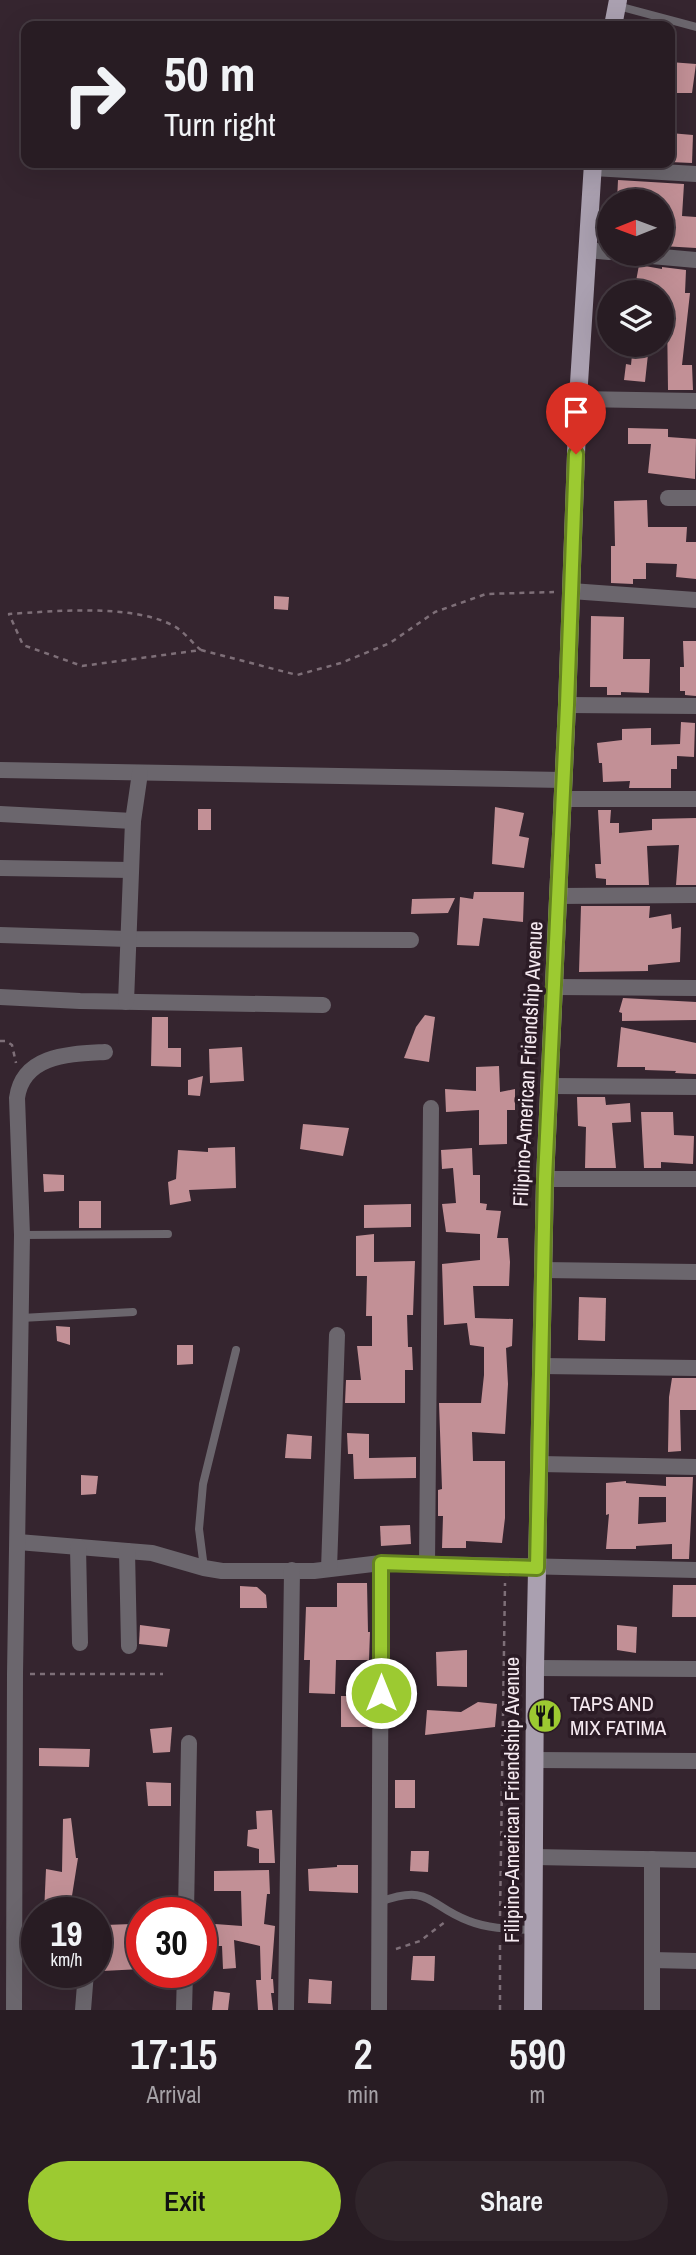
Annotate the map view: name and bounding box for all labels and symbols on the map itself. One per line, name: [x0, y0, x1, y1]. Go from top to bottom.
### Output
north arrow: [597, 189, 674, 266]
pin: [546, 382, 606, 454]
street label: Filipino-American Friendship Avenue: [506, 920, 549, 1207]
position arrow: [344, 1656, 418, 1730]
street label: Filipino-American Friendship Avenue: [497, 1657, 526, 1943]
place label: TAPS AND MIX FATIMA: [570, 1689, 667, 1742]
restaurant icon: TAPS AND MIX FATIMA: [526, 1697, 564, 1735]
speed limit sign: 30: [126, 1897, 217, 1988]

